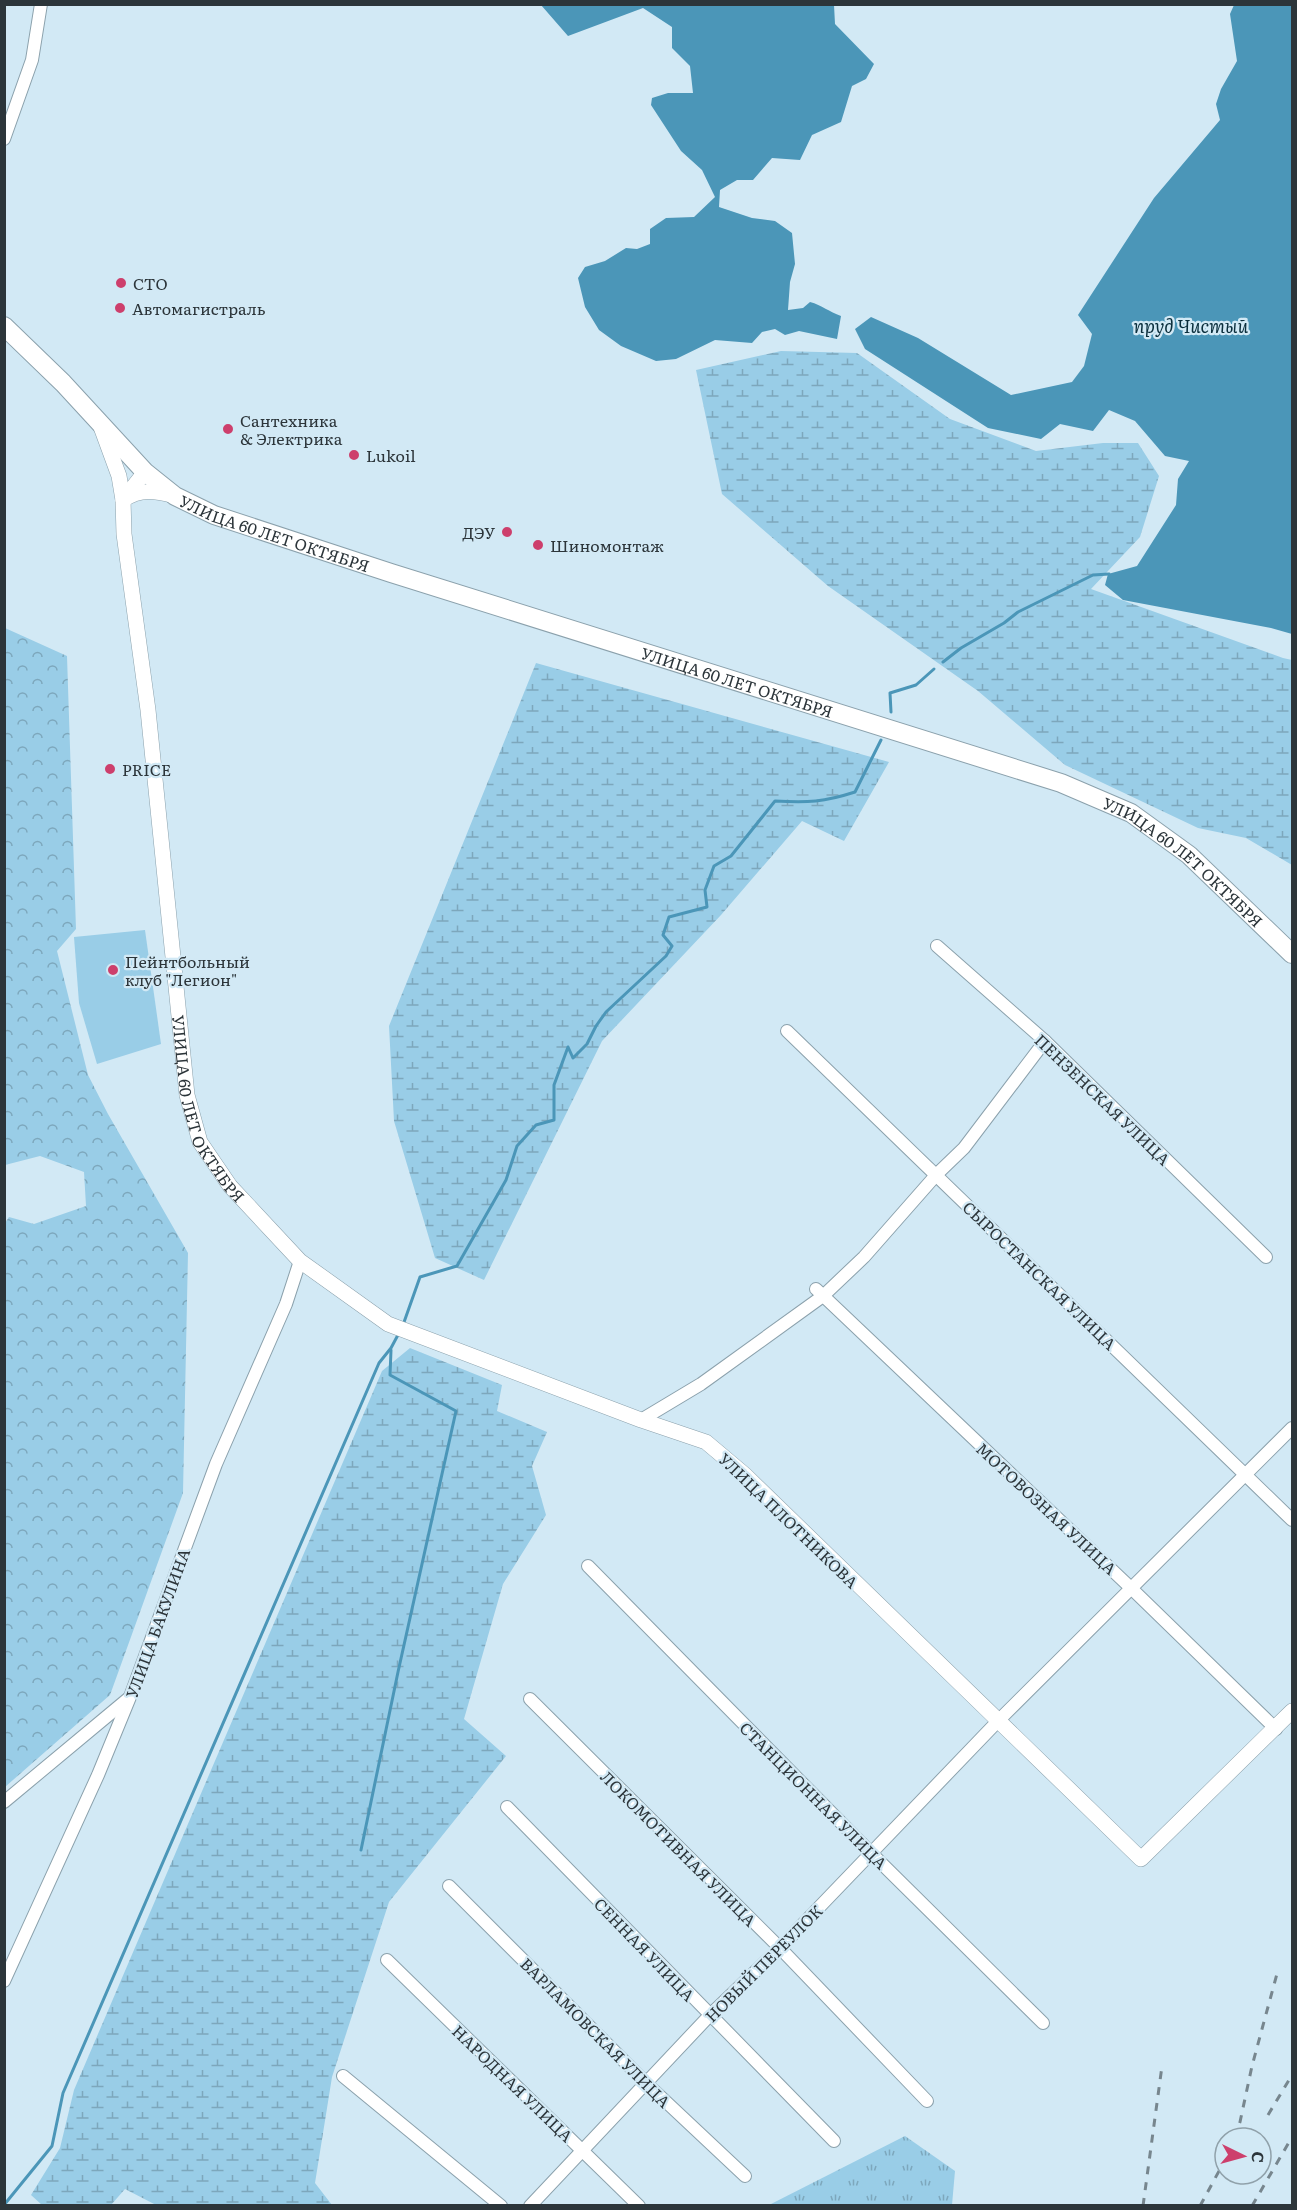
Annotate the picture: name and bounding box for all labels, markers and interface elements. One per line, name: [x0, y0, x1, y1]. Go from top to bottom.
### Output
place label: СТО: [133, 271, 168, 295]
marker: СТО: [114, 276, 128, 290]
place label: Автомагистраль: [132, 296, 266, 320]
marker: Автомагистраль: [113, 301, 127, 315]
water label: пруд Чистый: [1134, 312, 1249, 339]
place label: Сантехника & Электрика: [240, 408, 343, 450]
marker: Сантехника & Электрика: [221, 422, 235, 436]
place label: Lukoil: [366, 443, 416, 467]
marker: Lukoil: [347, 448, 361, 462]
street label: УЛИЦА 60 ЛЕТ ОКТЯБРЯ: [176, 488, 373, 577]
place label: ДЭУ: [462, 520, 495, 544]
marker: ДЭУ: [500, 525, 514, 539]
place label: Шиномонтаж: [550, 533, 664, 557]
marker: Шиномонтаж: [531, 538, 545, 552]
street label: УЛИЦА 60 ЛЕТ ОКТЯБРЯ: [638, 640, 836, 723]
place label: PRICE: [122, 757, 171, 781]
marker: PRICE: [103, 762, 117, 776]
street label: УЛИЦА 60 ЛЕТ ОКТЯБРЯ: [1099, 790, 1269, 932]
place label: Пейнтбольный клуб "Легион": [125, 949, 250, 991]
marker: Пейнтбольный клуб "Легион": [106, 963, 120, 977]
street label: УЛИЦА 60 ЛЕТ ОКТЯБРЯ: [167, 1014, 251, 1207]
street label: ПЕНЗЕНСКАЯ УЛИЦА: [1030, 1028, 1176, 1170]
street label: СЫРОСТАНСКАЯ УЛИЦА: [958, 1195, 1122, 1355]
street label: МОТОВОЗНАЯ УЛИЦА: [971, 1436, 1123, 1580]
street label: УЛИЦА ПЛОТНИКОВА: [714, 1447, 864, 1593]
street label: УЛИЦА БАКУЛИНА: [119, 1544, 195, 1701]
street label: СТАНЦИОННАЯ УЛИЦА: [735, 1716, 893, 1874]
street label: ЛОКОМОТИВНАЯ УЛИЦА: [596, 1765, 762, 1931]
street label: СЕННАЯ УЛИЦА: [589, 1892, 701, 2006]
street label: НОВЫЙ ПЕРЕУЛОК: [699, 1899, 827, 2027]
street label: ВАРЛАМОВСКАЯ УЛИЦА: [515, 1951, 677, 2113]
street label: НАРОДНАЯ УЛИЦА: [447, 2019, 579, 2147]
north arrow: [1213, 2126, 1273, 2186]
text: С: [1246, 2151, 1271, 2164]

